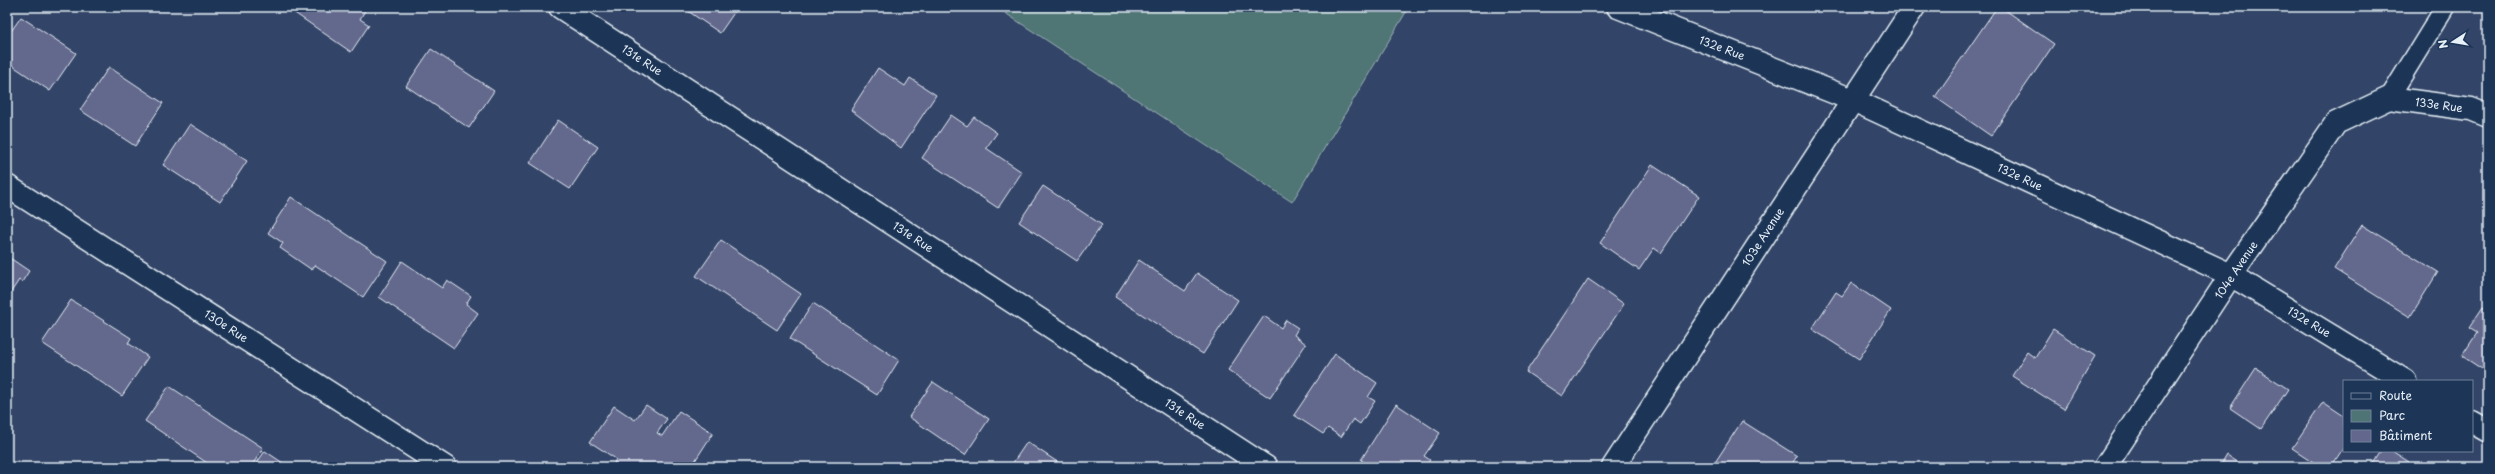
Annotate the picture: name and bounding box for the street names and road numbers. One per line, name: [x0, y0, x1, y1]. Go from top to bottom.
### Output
street label: 132e Rue: [1697, 31, 1748, 64]
street label: 131e Rue: [619, 40, 666, 79]
street label: 133e Rue: [2414, 93, 2464, 116]
street label: 132e Rue: [1995, 159, 2046, 194]
street label: 103e Avenue: [1737, 204, 1788, 269]
street label: 131e Rue: [890, 217, 937, 256]
street label: 104e Avenue: [2210, 237, 2261, 302]
street label: 132e Rue: [2284, 302, 2334, 341]
street label: 130e Rue: [201, 305, 252, 346]
street label: 131e Rue: [1162, 394, 1209, 433]

